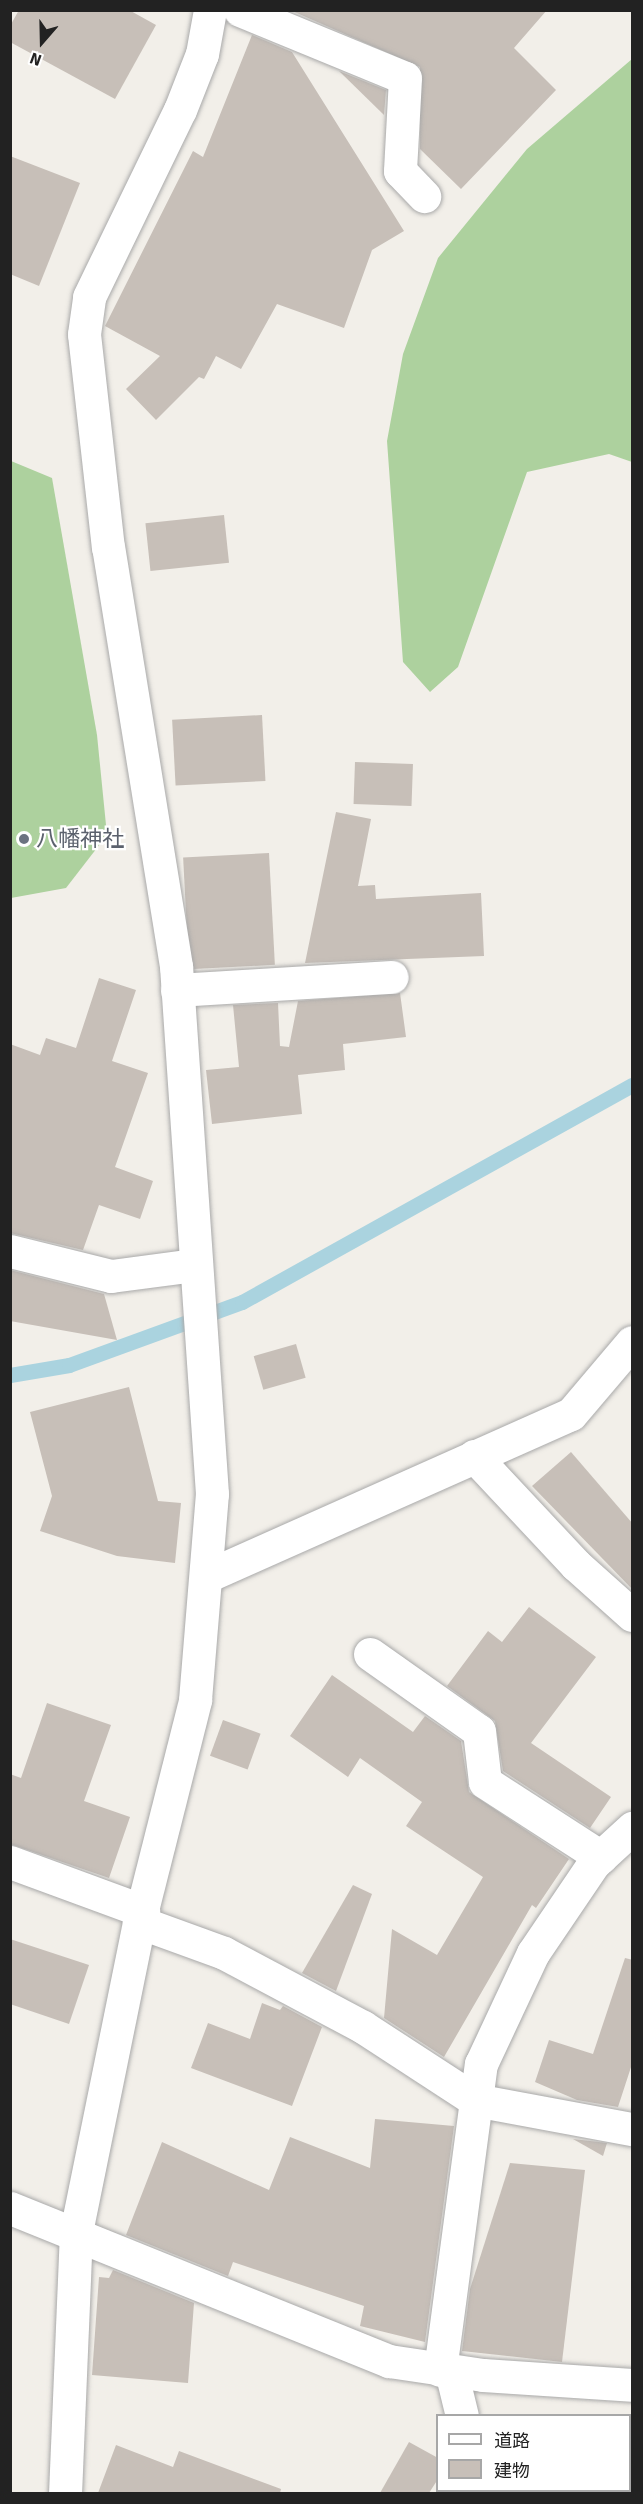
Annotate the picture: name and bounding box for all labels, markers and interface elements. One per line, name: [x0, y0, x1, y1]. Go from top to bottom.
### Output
north arrow: [12, 12, 72, 72]
text: N: [27, 48, 45, 70]
place label: 八幡神社: [36, 826, 124, 852]
marker: 八幡神社: [17, 832, 31, 846]
legend: [436, 2414, 631, 2492]
text: 道路: [494, 2430, 530, 2452]
text: 建物: [494, 2460, 530, 2482]

